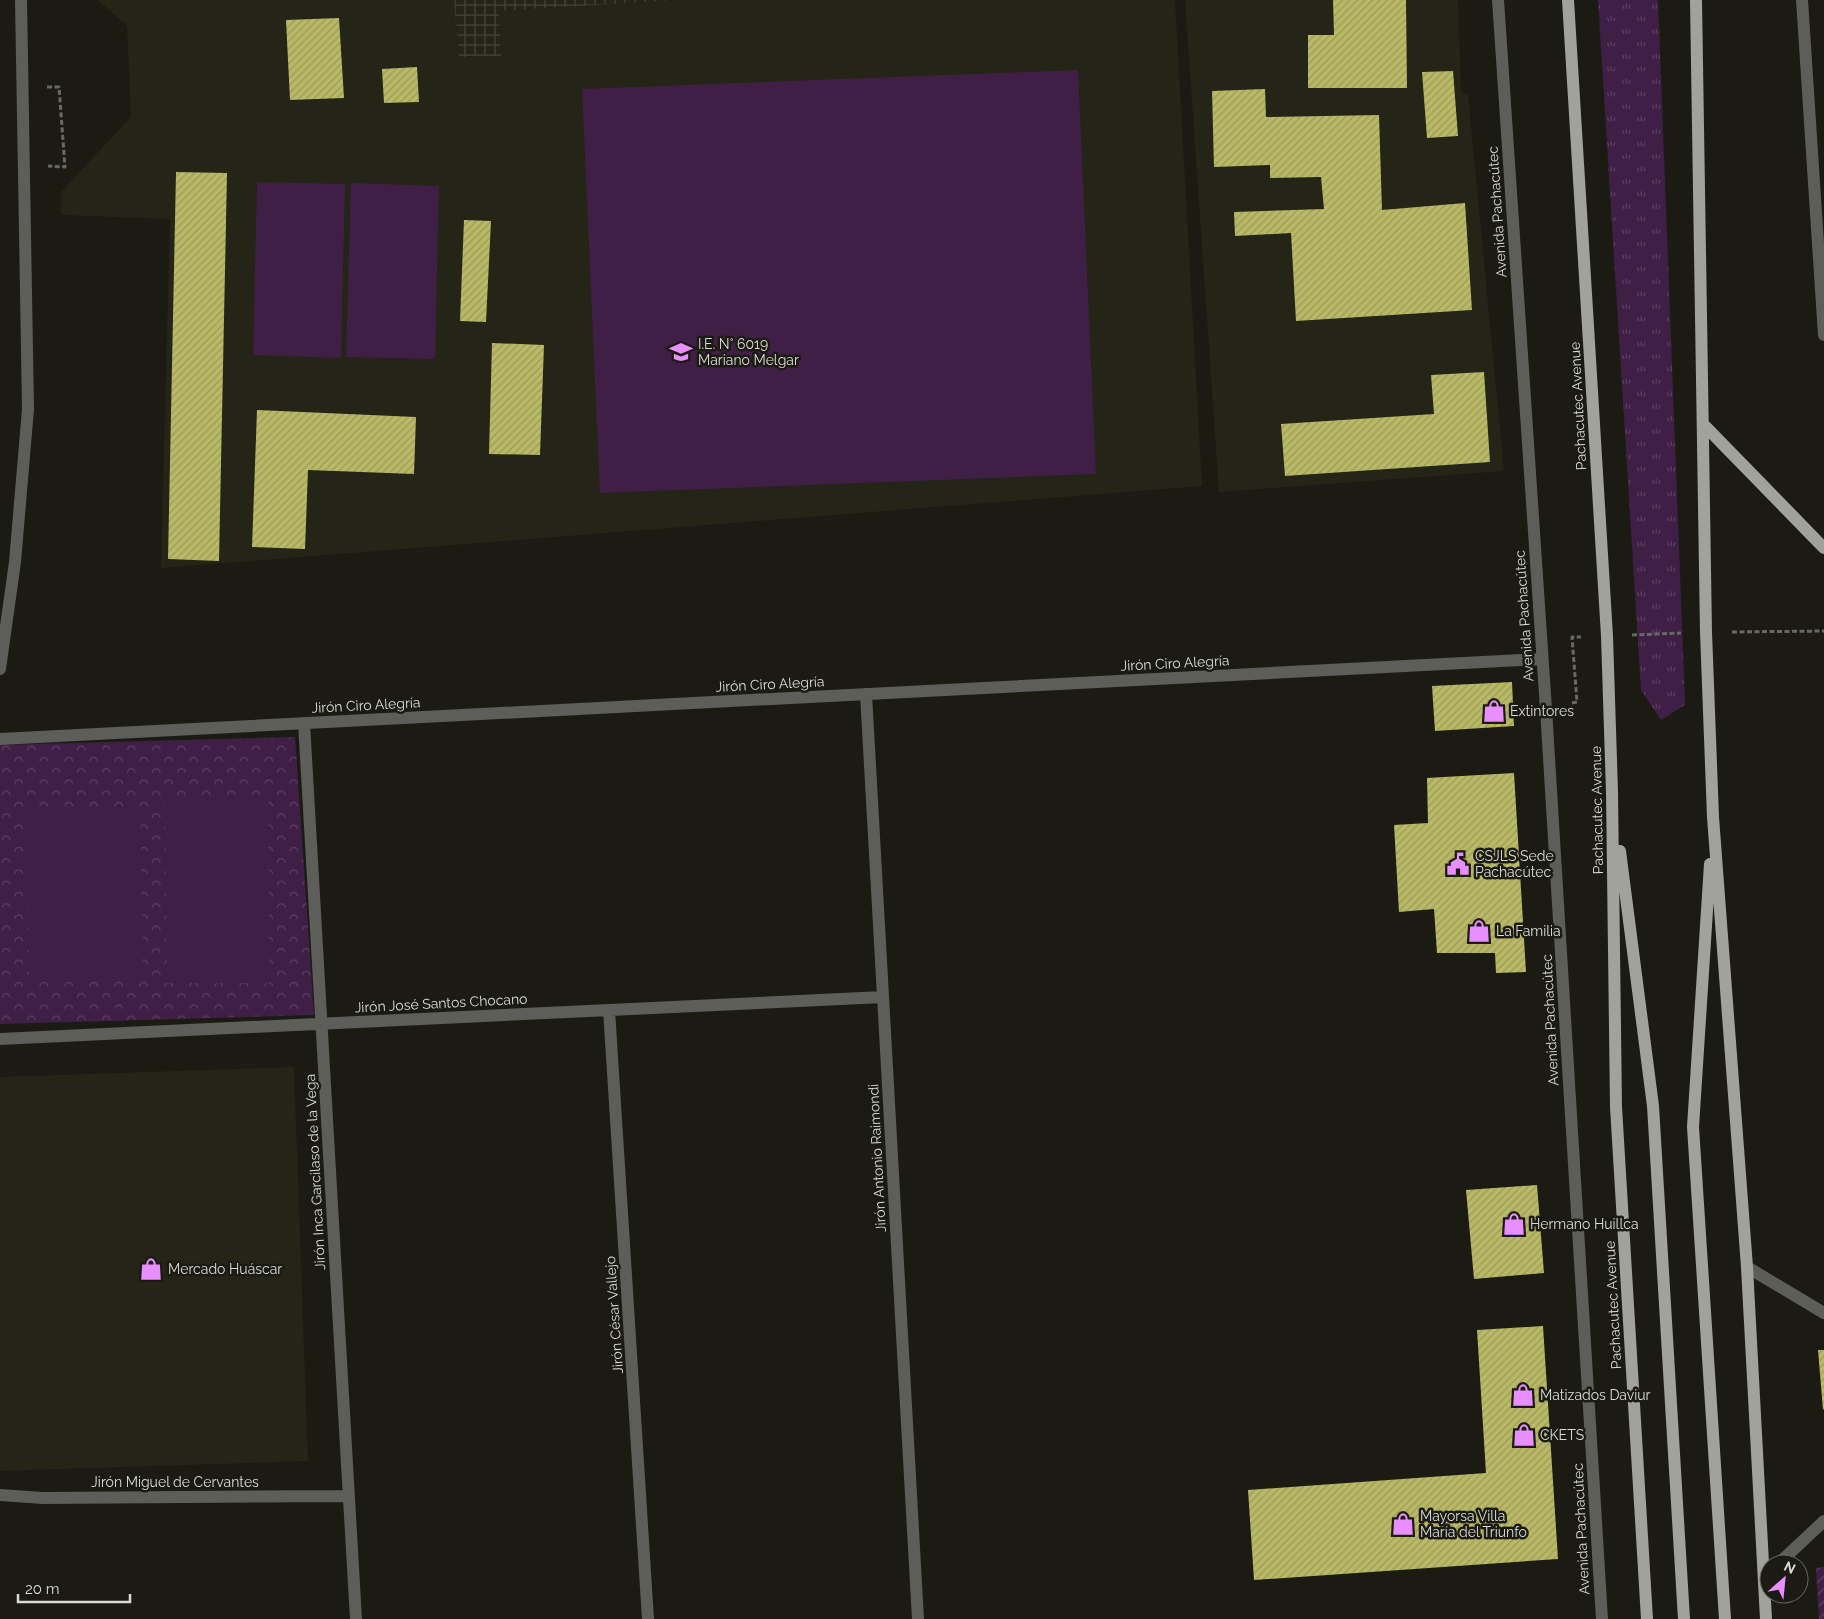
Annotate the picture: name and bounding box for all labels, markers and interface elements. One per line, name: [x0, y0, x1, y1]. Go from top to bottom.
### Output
street label: Avenida Pachacútec: [1484, 145, 1510, 278]
place label: I.E. N° 6019 Mariano Melgar: [698, 336, 799, 368]
school or university icon: I.E. N° 6019 Mariano Melgar: [668, 339, 694, 365]
street label: Pachacutec Avenue: [1567, 341, 1589, 471]
street label: Avenida Pachacútec: [1511, 549, 1537, 682]
street label: Jirón Ciro Alegría: [1120, 652, 1230, 674]
street label: Jirón Ciro Alegría: [715, 673, 825, 695]
street label: Jirón Ciro Alegría: [311, 694, 421, 716]
shop icon: Extintores: [1481, 698, 1507, 724]
place label: Extintores: [1510, 703, 1574, 719]
street label: Pachacutec Avenue: [1588, 746, 1606, 874]
place label: CSJLS Sede Pachacútec: [1475, 848, 1554, 880]
public building icon: CSJLS Sede Pachacútec: [1445, 851, 1471, 877]
shop icon: La Familia: [1466, 918, 1492, 944]
place label: La Familia: [1496, 923, 1561, 939]
street label: Avenida Pachacútec: [1539, 953, 1561, 1086]
street label: Jirón José Santos Chocano: [354, 990, 528, 1016]
street label: Jirón Inca Garcilaso de la Vega: [302, 1074, 328, 1270]
street label: Jirón Antonio Raimondi: [865, 1083, 889, 1233]
shop icon: Hermano Huillca: [1501, 1211, 1527, 1237]
place label: Hermano Huillca: [1530, 1216, 1639, 1232]
street label: Pachacutec Avenue: [1602, 1240, 1624, 1370]
shop icon: Mercado Huáscar: [138, 1256, 164, 1282]
street label: Jirón César Vallejo: [602, 1256, 626, 1374]
place label: Mercado Huáscar: [168, 1261, 282, 1277]
shop icon: Matizados Daviur: [1510, 1382, 1536, 1408]
place label: Matizados Daviur: [1540, 1387, 1651, 1403]
shop icon: CKETS: [1511, 1422, 1537, 1448]
place label: CKETS: [1540, 1427, 1585, 1443]
street label: Avenida Pachacútec: [1570, 1462, 1592, 1595]
street label: Jirón Miguel de Cervantes: [91, 1474, 259, 1490]
place label: Mayorsa Villa María del Triunfo: [1420, 1508, 1527, 1540]
shop icon: Mayorsa Villa María del Triunfo: [1390, 1511, 1416, 1537]
north arrow: [1759, 1554, 1809, 1604]
text: N: [1782, 1558, 1798, 1577]
scale bar: [18, 1572, 130, 1604]
text: 20 m: [25, 1580, 60, 1598]

